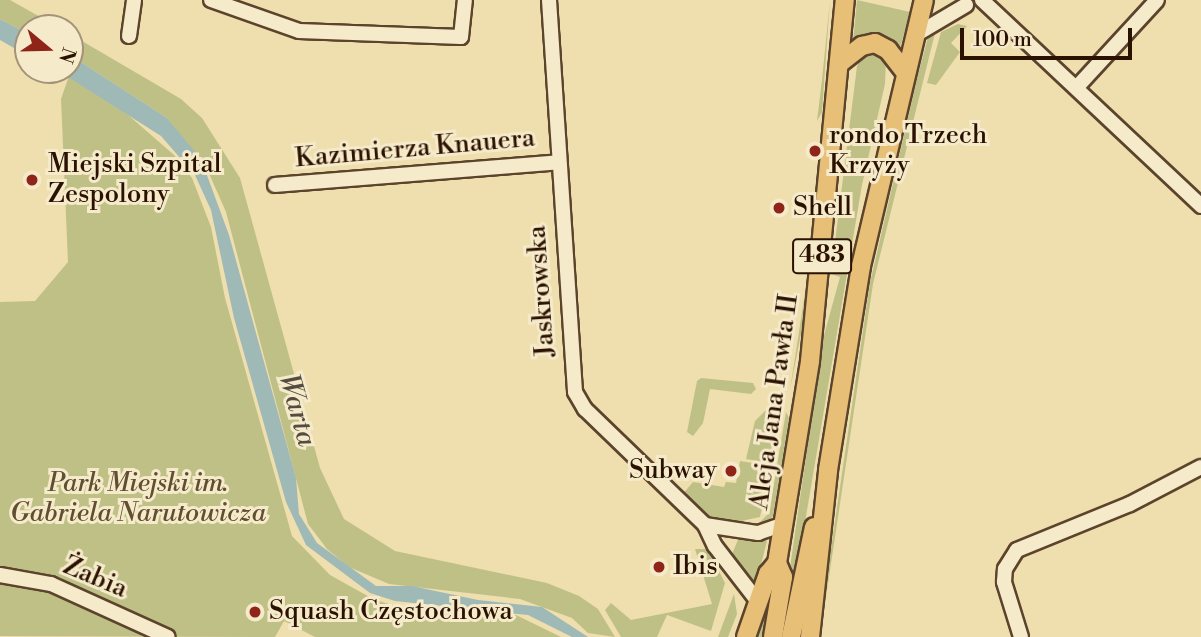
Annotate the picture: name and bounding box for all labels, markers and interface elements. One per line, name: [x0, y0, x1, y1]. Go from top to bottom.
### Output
north arrow: [14, 14, 84, 84]
scale bar: [963, 14, 1134, 58]
text: 100 m: [973, 27, 1032, 53]
text: N: [53, 44, 81, 66]
place label: rondo Trzech Krzyży: [829, 120, 987, 182]
street label: Kazimierza Knauera: [294, 123, 536, 175]
marker: rondo Trzech Krzyży: [807, 143, 823, 159]
place label: Miejski Szpital Zespolony: [48, 149, 221, 210]
marker: Miejski Szpital Zespolony: [22, 170, 42, 190]
place label: Shell: [793, 192, 852, 224]
marker: Shell: [771, 200, 787, 216]
street label: Jaskrowska: [522, 224, 562, 358]
road number: 483: [790, 235, 854, 276]
street label: Aleja Jana Pawła II: [744, 292, 806, 512]
water label: Warta: [271, 370, 323, 450]
place label: Subway: [629, 455, 717, 487]
marker: Subway: [723, 463, 739, 479]
park label: Park Miejski im. Gabriela Narutowicza: [10, 468, 266, 530]
street label: Żabia: [58, 551, 132, 605]
place label: Ibis: [673, 551, 718, 583]
marker: Ibis: [651, 559, 667, 575]
place label: Squash Częstochowa: [269, 596, 513, 628]
marker: Squash Częstochowa: [247, 604, 263, 620]

